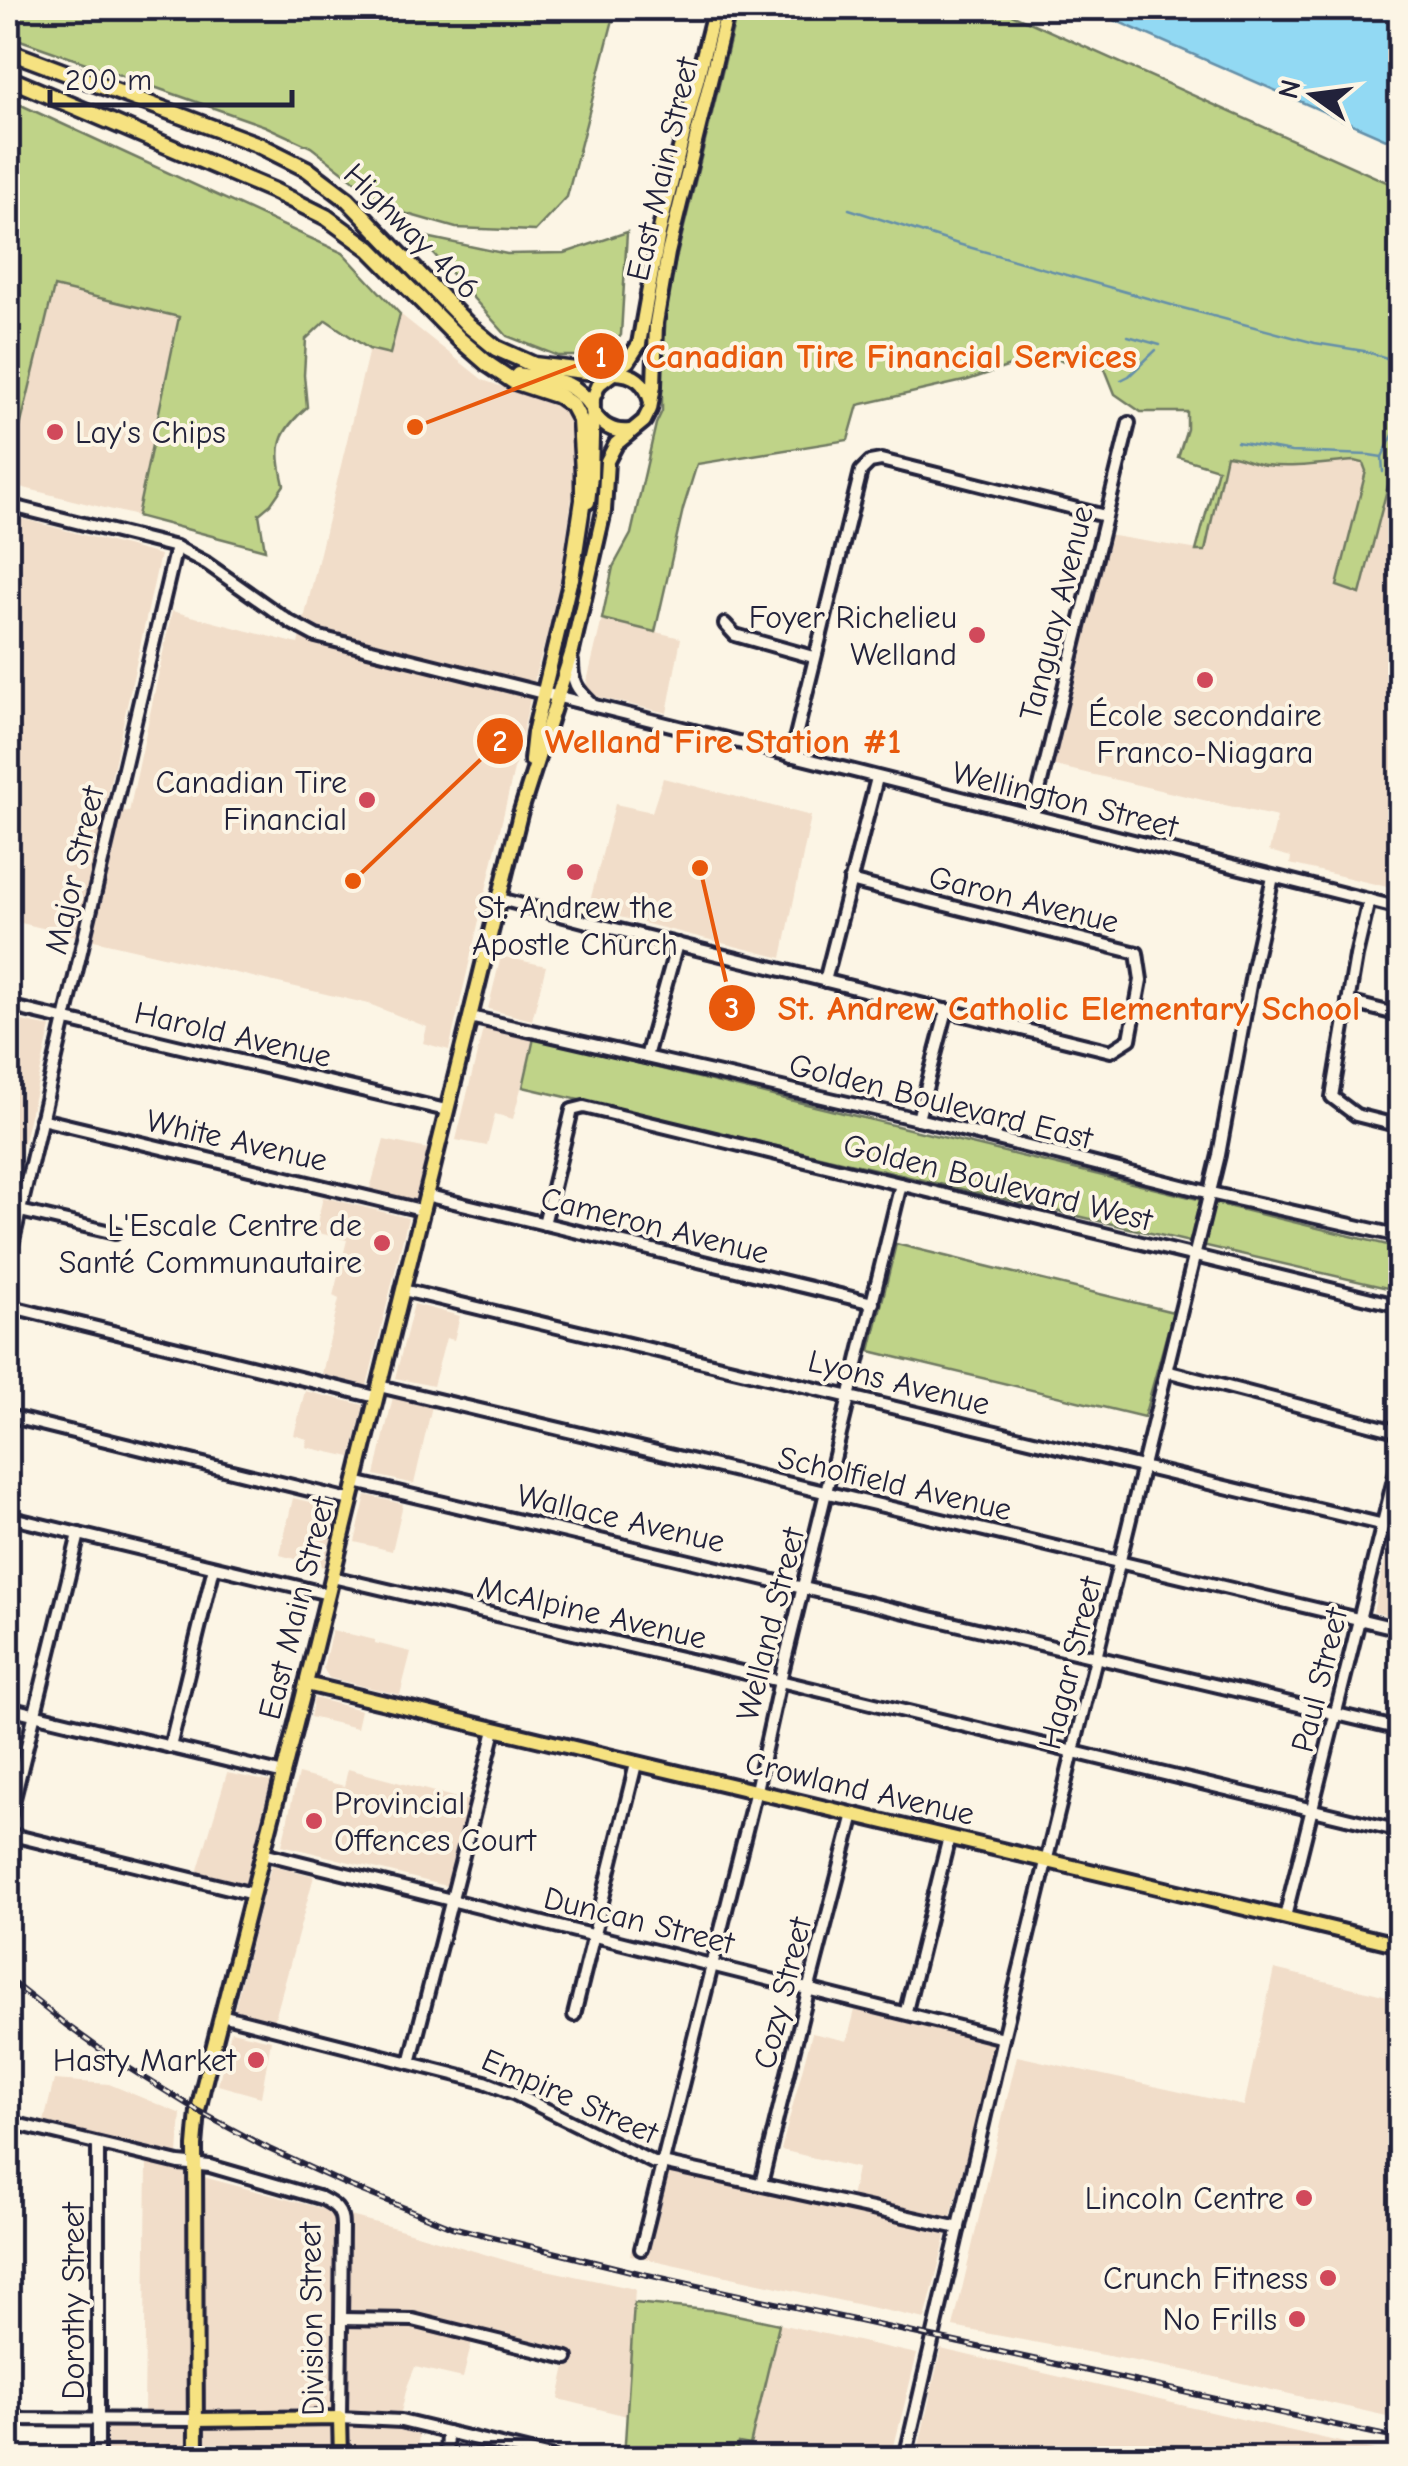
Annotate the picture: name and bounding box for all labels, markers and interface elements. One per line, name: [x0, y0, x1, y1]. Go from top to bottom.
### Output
scale bar: [50, 45, 292, 107]
north arrow: [1263, 45, 1363, 145]
street label: East Main Street: [619, 53, 706, 284]
text: 200 m: [65, 63, 152, 98]
text: N: [1272, 76, 1307, 102]
street label: Highway 406: [336, 156, 487, 307]
callout: Canadian Tire Financial Services: [576, 324, 1157, 389]
text: Canadian Tire Financial Services: [645, 336, 1137, 377]
text: 1: [595, 340, 607, 375]
place label: Lay's Chips: [75, 414, 226, 451]
marker: Lay's Chips: [44, 421, 66, 443]
street label: Tanguay Avenue: [1012, 502, 1101, 724]
place label: Foyer Richelieu Welland: [749, 599, 957, 673]
marker: Foyer Richelieu Welland: [966, 624, 988, 646]
marker: École secondaire Franco-Niagara: [1194, 669, 1216, 691]
place label: École secondaire Franco-Niagara: [1088, 697, 1322, 771]
callout: Welland Fire Station #1: [475, 708, 921, 773]
text: Welland Fire Station #1: [545, 721, 901, 762]
text: 2: [493, 724, 507, 759]
street label: Wellington Street: [948, 754, 1182, 846]
place label: Canadian Tire Financial: [155, 764, 347, 838]
street label: Major Street: [37, 782, 112, 958]
marker: Canadian Tire Financial: [356, 789, 378, 811]
street label: Garon Avenue: [925, 858, 1123, 941]
marker: St. Andrew the Apostle Church: [564, 861, 586, 883]
place label: St. Andrew the Apostle Church: [472, 889, 678, 963]
callout: St. Andrew Catholic Elementary School: [707, 975, 1380, 1040]
text: St. Andrew Catholic Elementary School: [778, 988, 1360, 1029]
text: 3: [725, 991, 739, 1026]
street label: Harold Avenue: [131, 994, 335, 1075]
street label: Golden Boulevard East: [785, 1046, 1097, 1157]
street label: White Avenue: [143, 1102, 331, 1179]
street label: Golden Boulevard West: [840, 1126, 1157, 1239]
street label: Cameron Avenue: [537, 1179, 773, 1272]
place label: L'Escale Centre de Santé Communautaire: [59, 1207, 362, 1281]
marker: L'Escale Centre de Santé Communautaire: [371, 1232, 393, 1254]
street label: Lyons Avenue: [804, 1342, 994, 1423]
street label: Scholfield Avenue: [775, 1439, 1015, 1528]
street label: Wallace Avenue: [513, 1477, 728, 1560]
street label: East Main Street: [251, 1492, 342, 1723]
street label: Welland Street: [729, 1523, 813, 1724]
street label: McAlpine Avenue: [474, 1568, 710, 1657]
street label: Hagar Street: [1031, 1572, 1110, 1753]
street label: Paul Street: [1284, 1603, 1355, 1756]
street label: Crowland Avenue: [742, 1744, 978, 1833]
place label: Provincial Offences Court: [334, 1785, 537, 1859]
marker: Provincial Offences Court: [303, 1810, 325, 1832]
street label: Duncan Street: [540, 1879, 739, 1962]
street label: Cozy Street: [746, 1913, 819, 2073]
street label: Empire Street: [476, 2041, 664, 2152]
place label: Hasty Market: [53, 2042, 237, 2079]
marker: Hasty Market: [245, 2049, 267, 2071]
place label: Lincoln Centre: [1085, 2180, 1284, 2217]
marker: Lincoln Centre: [1293, 2187, 1315, 2209]
street label: Dorothy Street: [55, 2202, 92, 2400]
street label: Division Street: [291, 2221, 332, 2416]
place label: Crunch Fitness: [1103, 2260, 1308, 2297]
marker: Crunch Fitness: [1317, 2267, 1339, 2289]
place label: No Frills: [1163, 2301, 1277, 2338]
marker: No Frills: [1286, 2308, 1308, 2330]

